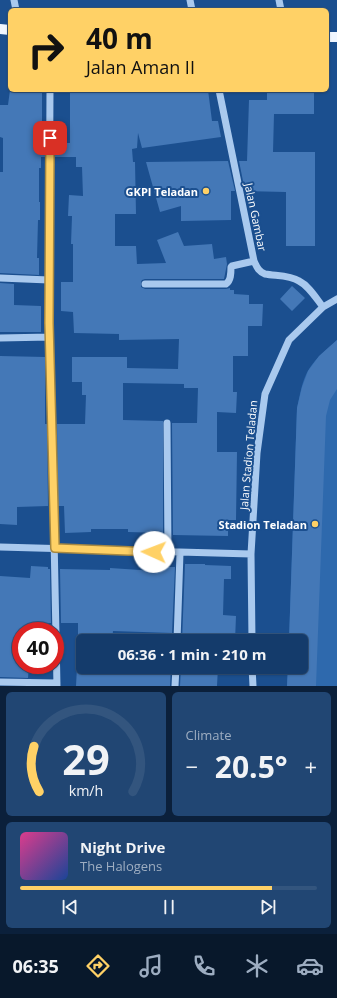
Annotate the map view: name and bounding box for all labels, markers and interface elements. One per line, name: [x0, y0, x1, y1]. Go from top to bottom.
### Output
text: 40 m: [86, 19, 153, 57]
icon: right: [20, 24, 72, 76]
text: Jalan Aman II: [86, 55, 195, 79]
pin: [33, 121, 67, 155]
icon: arrive: [39, 127, 61, 149]
street label: Jalan Gambar: [241, 181, 271, 253]
place label: GKPI Teladan: [126, 184, 198, 199]
marker: GKPI Teladan: [201, 186, 211, 196]
street label: Jalan Stadion Teladan: [236, 400, 260, 511]
place label: Stadion Teladan: [219, 517, 307, 532]
marker: Stadion Teladan: [310, 519, 320, 529]
position arrow: [133, 531, 175, 573]
speed limit sign: 40: [12, 622, 64, 674]
text: 06:36 · 1 min · 210 m: [118, 644, 266, 664]
text: Climate: [186, 726, 231, 744]
text: 29: [62, 731, 110, 787]
text: 20.5°: [215, 746, 288, 787]
text: −: [186, 751, 198, 781]
text: +: [304, 751, 317, 781]
text: km/h: [68, 781, 103, 800]
text: Night Drive: [80, 837, 165, 857]
text: The Halogens: [80, 857, 162, 875]
icon: previous: [59, 896, 81, 918]
icon: pause: [158, 896, 180, 918]
icon: next: [257, 896, 279, 918]
icon: directions: [84, 952, 112, 980]
icon: music: [137, 952, 165, 980]
icon: phone: [190, 952, 218, 980]
icon: climate: [243, 952, 271, 980]
icon: car: [296, 952, 324, 980]
text: 06:35: [13, 954, 59, 978]

